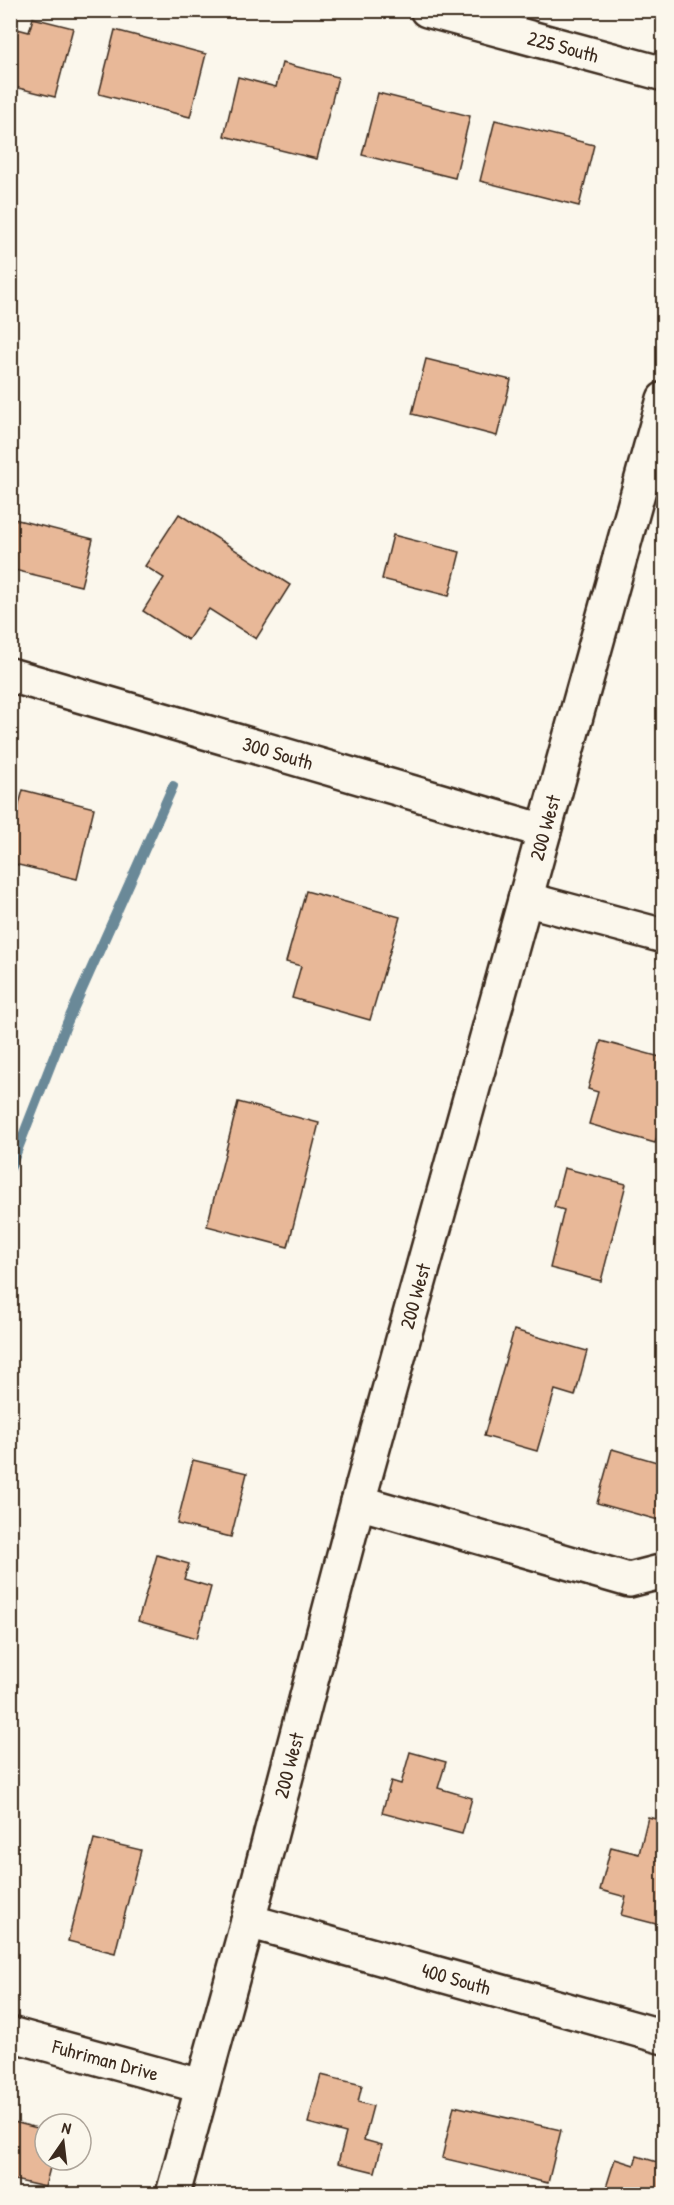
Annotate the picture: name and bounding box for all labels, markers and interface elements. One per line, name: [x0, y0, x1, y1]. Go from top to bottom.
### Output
street label: 225 South: [525, 24, 602, 69]
street label: 300 South: [240, 730, 316, 776]
street label: 200 West: [523, 791, 567, 863]
street label: 200 West: [393, 1259, 437, 1332]
street label: 200 West: [267, 1728, 310, 1801]
street label: 400 South: [419, 1956, 494, 2001]
street label: Fuhriman Drive: [49, 2032, 162, 2087]
north arrow: [33, 2112, 93, 2172]
text: N: [60, 2116, 74, 2139]

